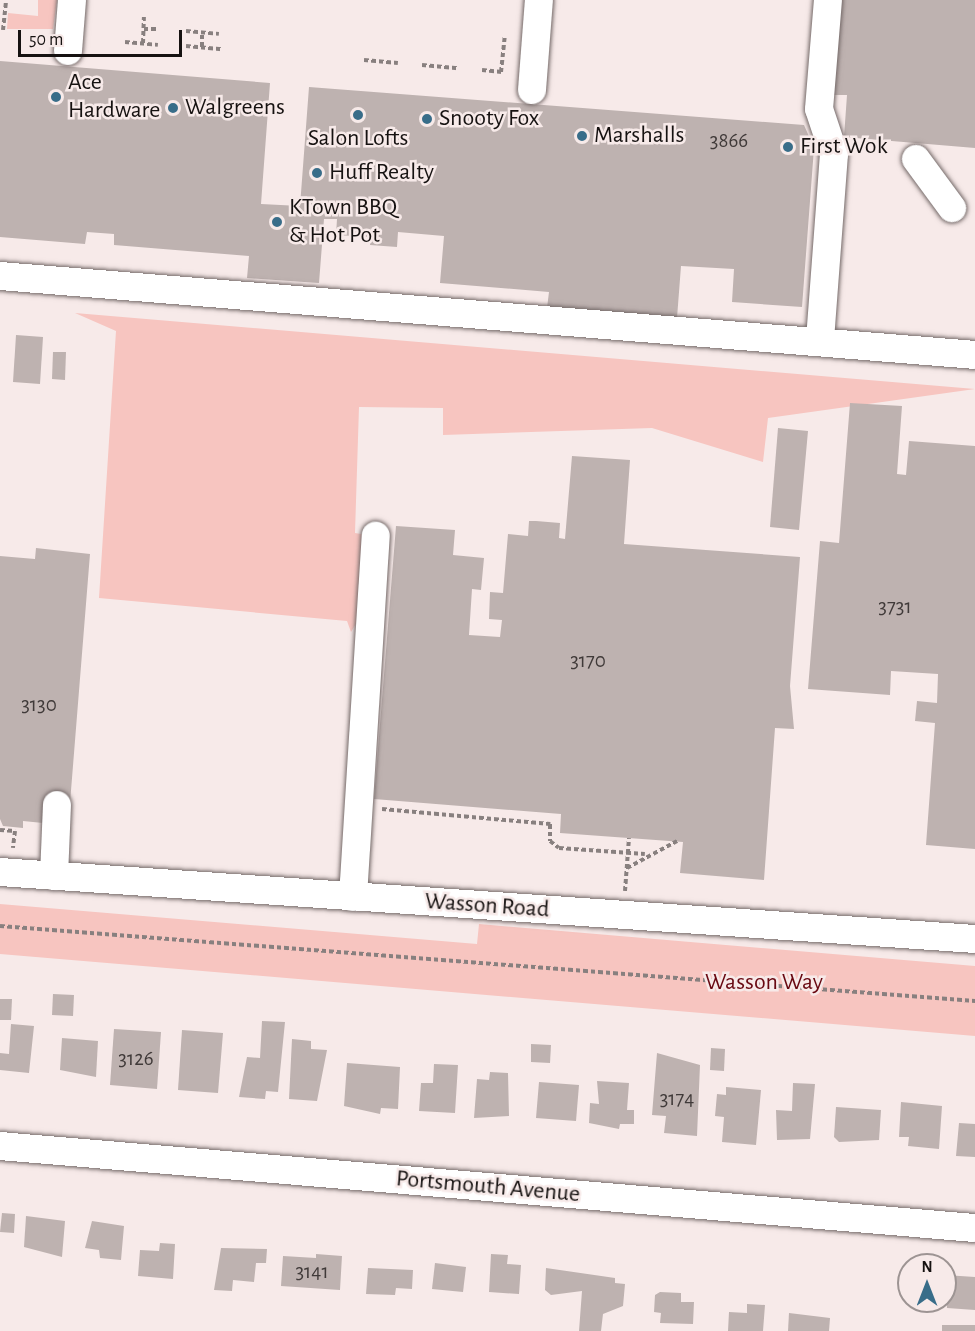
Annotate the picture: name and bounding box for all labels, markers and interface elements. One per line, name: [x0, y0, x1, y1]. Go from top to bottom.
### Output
scale bar: [21, 18, 184, 56]
text: 50 m: [29, 31, 63, 49]
place label: Ace Hardware: [68, 69, 160, 125]
marker: Ace Hardware: [49, 90, 63, 104]
place label: Walgreens: [185, 94, 285, 122]
marker: Walgreens: [166, 101, 180, 115]
place label: Snooty Fox: [439, 105, 539, 133]
marker: Salon Lofts: [351, 108, 365, 122]
marker: Snooty Fox: [420, 112, 434, 126]
place label: Marshalls: [594, 122, 684, 150]
place label: Salon Lofts: [308, 125, 408, 153]
house number: 3866: [710, 128, 748, 154]
marker: Marshalls: [575, 129, 589, 143]
place label: First Wok: [800, 133, 888, 161]
marker: First Wok: [781, 140, 795, 154]
place label: Huff Realty: [329, 159, 434, 187]
marker: Huff Realty: [310, 166, 324, 180]
place label: KTown BBQ & Hot Pot: [289, 194, 397, 250]
marker: KTown BBQ & Hot Pot: [270, 215, 284, 229]
house number: 3731: [878, 594, 912, 620]
house number: 3170: [570, 648, 606, 674]
house number: 3130: [21, 692, 57, 718]
street label: Wasson Road: [424, 887, 550, 925]
park label: Wasson Way: [705, 969, 823, 997]
house number: 3126: [118, 1046, 154, 1072]
house number: 3174: [660, 1086, 694, 1112]
street label: Portsmouth Avenue: [395, 1165, 581, 1209]
north arrow: [897, 1253, 957, 1313]
house number: 3141: [295, 1259, 329, 1285]
text: N: [921, 1259, 933, 1275]

